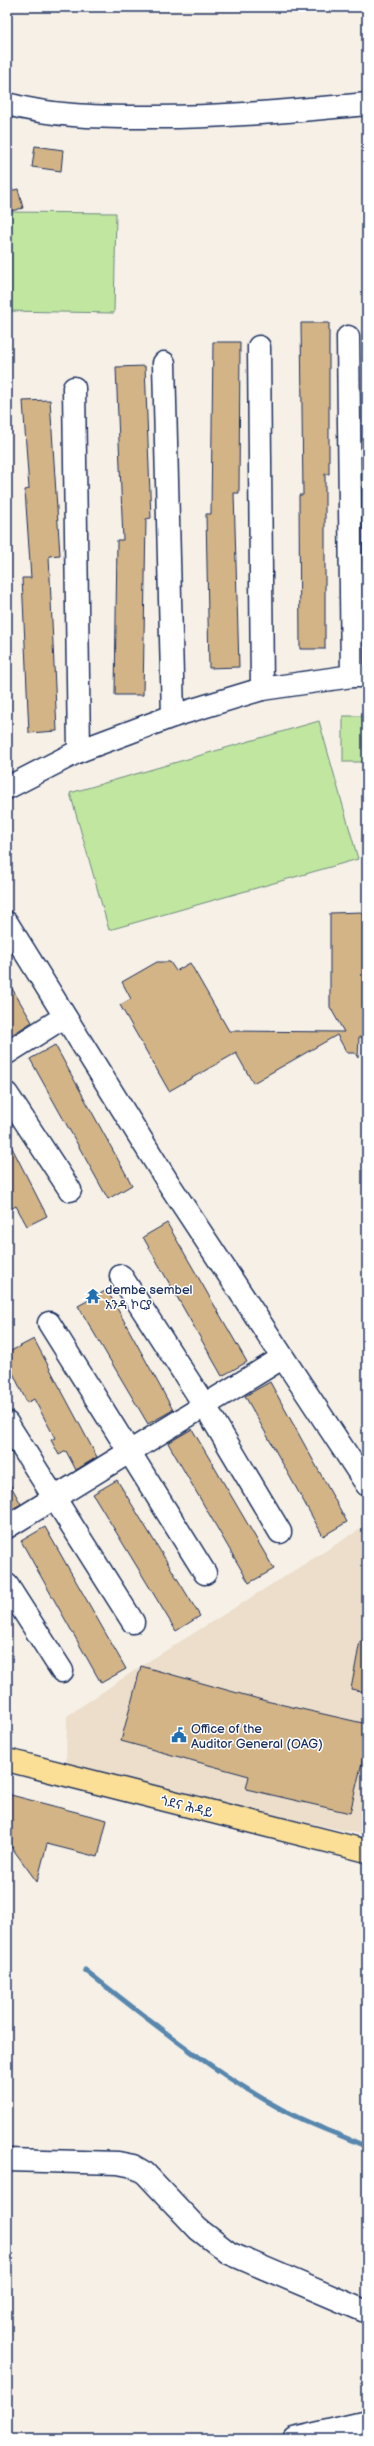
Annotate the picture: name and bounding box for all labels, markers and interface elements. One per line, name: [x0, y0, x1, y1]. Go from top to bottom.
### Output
place label: dembe sembel አንዳ ኮርያ: [105, 1282, 193, 1313]
temple icon: dembe sembel አንዳ ኮርያ: [84, 1287, 102, 1305]
place label: Office of the Auditor General (OAG): [191, 1721, 323, 1752]
public building icon: Office of the Auditor General (OAG): [170, 1726, 188, 1744]
street label: ጎደና ሕዳይ: [159, 1793, 215, 1821]

